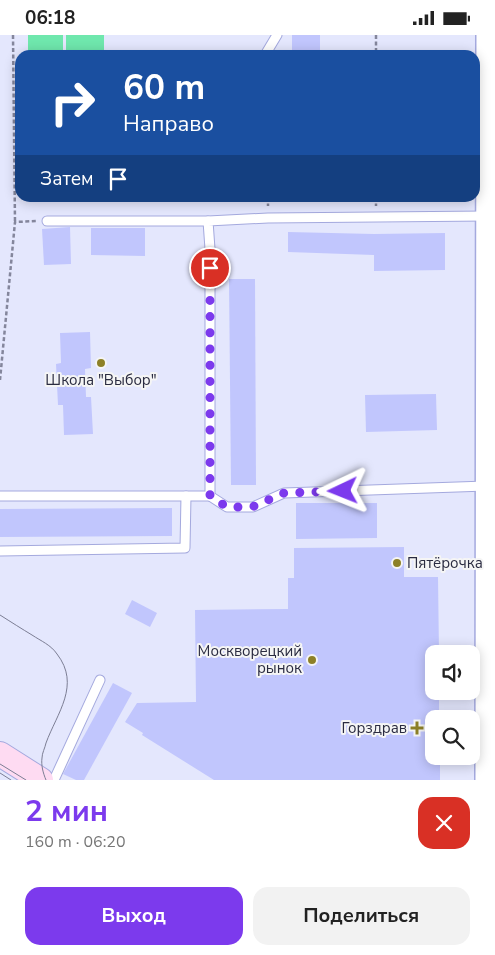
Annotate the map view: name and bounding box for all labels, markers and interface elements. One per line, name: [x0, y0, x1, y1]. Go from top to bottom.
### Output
text: 06:18: [25, 5, 75, 31]
text: 60 m: [123, 64, 205, 111]
icon: right: [40, 70, 105, 135]
text: Направо: [123, 109, 214, 139]
icon: arrive: [104, 165, 132, 193]
text: Затем: [40, 166, 94, 192]
pin: [189, 247, 231, 289]
icon: arrive: [196, 254, 224, 282]
marker: Школа "Выбор": [95, 357, 107, 369]
place label: Школа "Выбор": [45, 370, 157, 390]
position arrow: [316, 464, 368, 516]
place label: Пятёрочка: [407, 553, 483, 573]
marker: Пятёрочка: [391, 557, 403, 569]
place label: Москворецкий рынок: [198, 641, 302, 678]
map controls: [425, 645, 480, 765]
button: sound: [425, 645, 480, 700]
marker: Москворецкий рынок: [306, 654, 318, 666]
button: search: [425, 710, 480, 765]
place label: Горздрав: [342, 718, 407, 738]
marker: Горздрав: [411, 722, 423, 734]
text: 2 мин: [25, 791, 108, 832]
button: close: [418, 797, 470, 849]
text: 160 m · 06:20: [25, 831, 126, 853]
button: Выход: [25, 887, 243, 945]
button: Поделиться: [253, 887, 470, 945]

